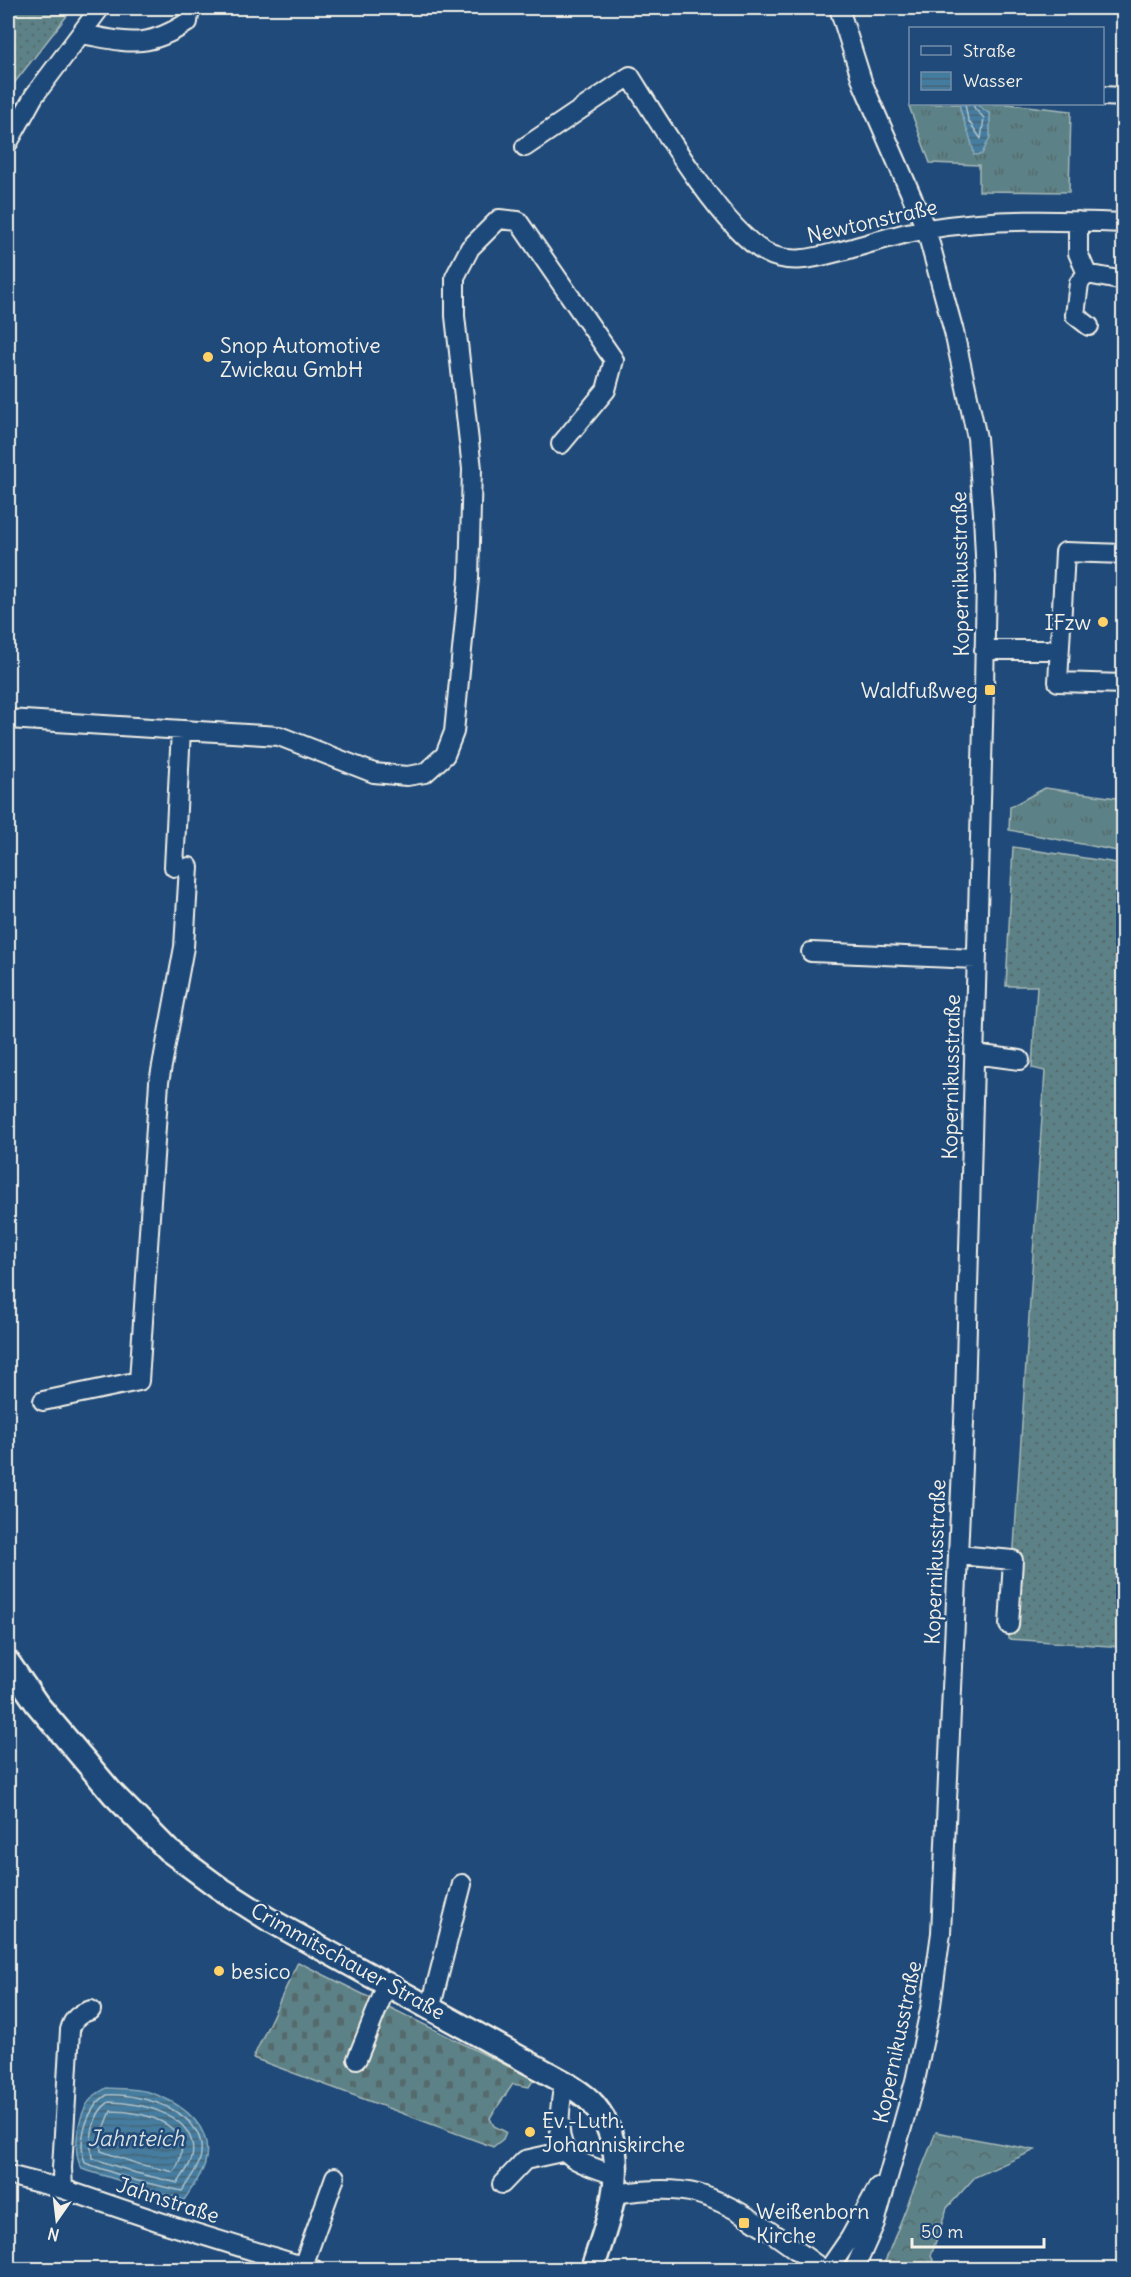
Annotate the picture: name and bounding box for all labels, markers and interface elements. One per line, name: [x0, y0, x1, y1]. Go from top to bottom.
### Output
legend: [909, 27, 1104, 105]
text: Straße: [963, 39, 1016, 62]
text: Wasser: [963, 69, 1023, 92]
street label: Newtonstraße: [804, 193, 940, 249]
place label: Snop Automotive Zwickau GmbH: [220, 332, 381, 383]
marker: Snop Automotive Zwickau GmbH: [201, 350, 215, 364]
street label: Kopernikusstraße: [945, 491, 975, 657]
place label: IFzw: [1044, 609, 1091, 636]
marker: IFzw: [1096, 615, 1110, 629]
place label: Waldfußweg: [861, 677, 978, 704]
marker: Waldfußweg: [983, 683, 997, 697]
street label: Kopernikusstraße: [936, 994, 966, 1160]
street label: Kopernikusstraße: [919, 1479, 951, 1645]
street label: Crimmitschauer Straße: [246, 1896, 450, 2026]
place label: besico: [231, 1958, 290, 1985]
street label: Kopernikusstraße: [867, 1958, 927, 2126]
marker: besico: [212, 1964, 226, 1978]
place label: Ev.-Luth. Johanniskirche: [542, 2107, 685, 2158]
water label: Jahnteich: [88, 2124, 186, 2152]
marker: Ev.-Luth. Johanniskirche: [523, 2125, 537, 2139]
street label: Jahnstraße: [113, 2171, 223, 2229]
north arrow: [27, 2190, 87, 2250]
place label: Weißenborn Kirche: [756, 2198, 869, 2249]
scale bar: [912, 2211, 1044, 2249]
marker: Weißenborn Kirche: [737, 2216, 751, 2230]
text: 50 m: [921, 2220, 963, 2243]
text: N: [46, 2224, 61, 2246]

